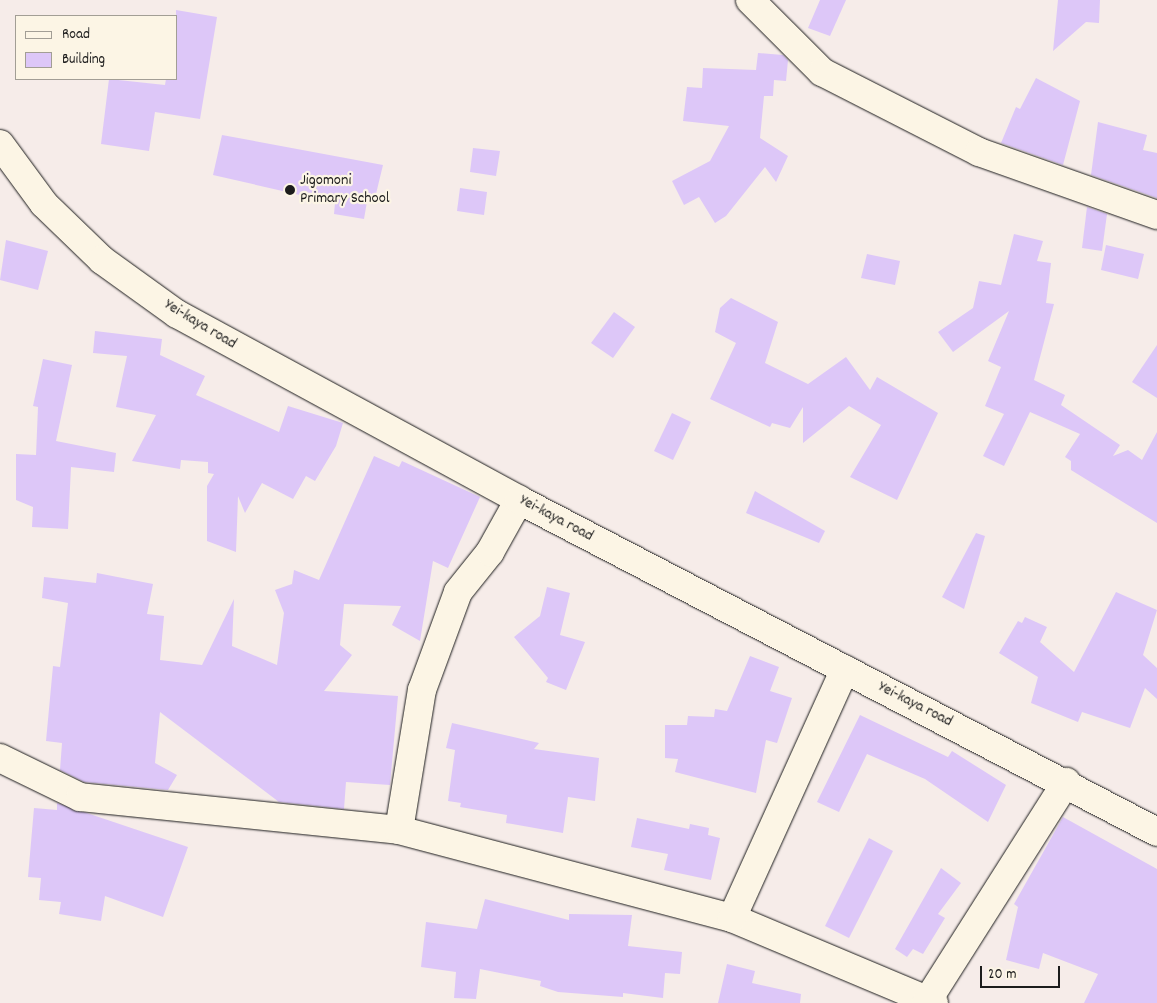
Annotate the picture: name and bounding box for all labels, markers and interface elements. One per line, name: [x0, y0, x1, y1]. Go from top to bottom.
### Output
legend: [15, 15, 178, 80]
text: Road: [62, 24, 90, 46]
text: Building: [62, 49, 105, 71]
place label: Jigomoni Primary School: [300, 171, 390, 209]
marker: Jigomoni Primary School: [284, 184, 296, 196]
street label: Yei-kaya road: [160, 296, 240, 354]
street label: Yei-kaya road: [516, 491, 596, 547]
street label: Yei-kaya road: [875, 678, 955, 732]
scale bar: [982, 956, 1062, 988]
text: 20 m: [988, 964, 1016, 986]

